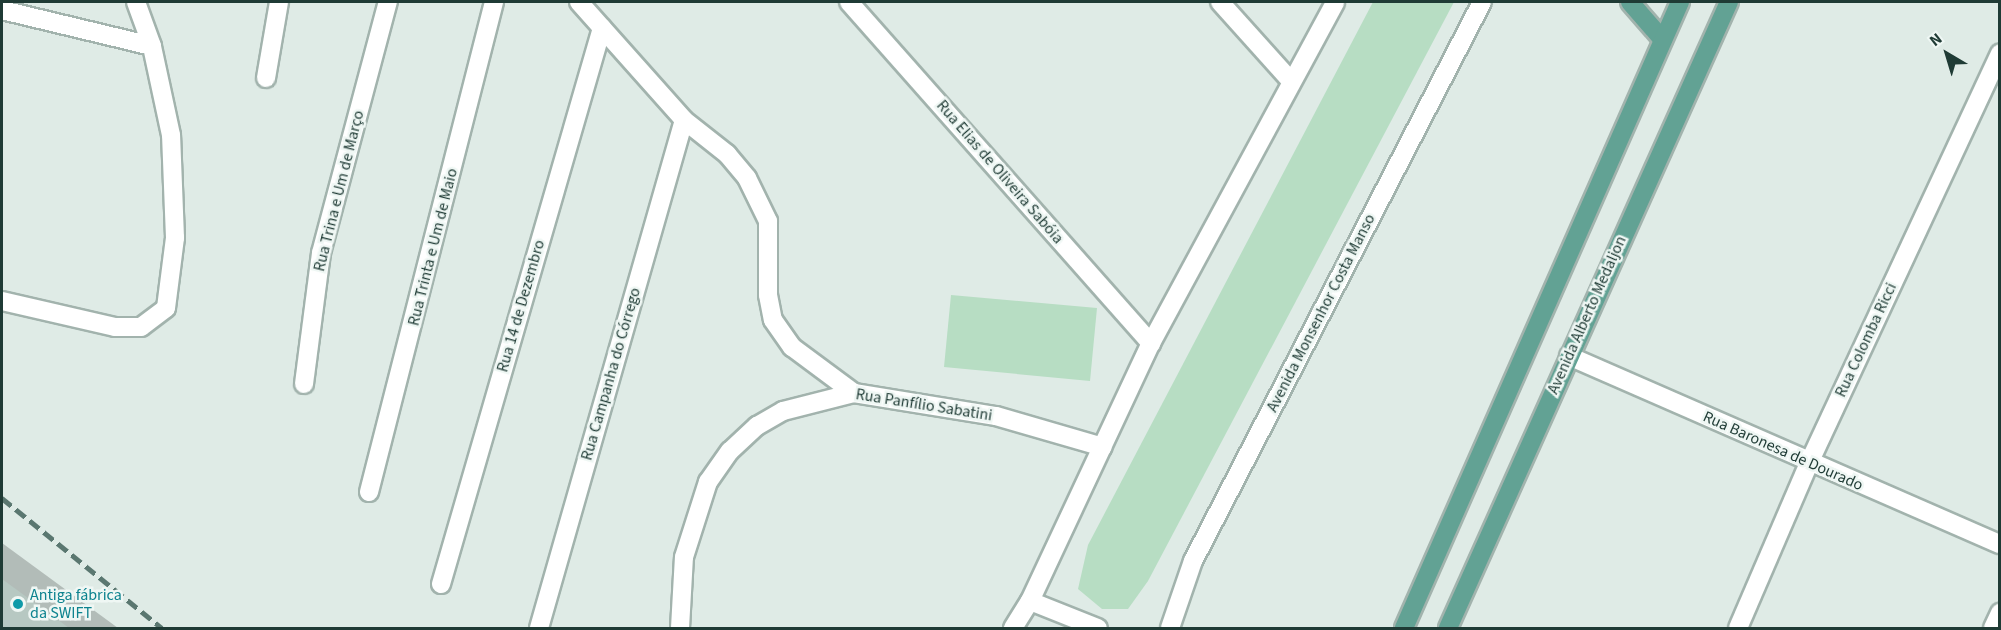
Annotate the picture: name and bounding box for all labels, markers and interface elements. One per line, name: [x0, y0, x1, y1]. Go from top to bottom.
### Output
north arrow: [1917, 24, 1977, 84]
text: N: [1925, 28, 1947, 52]
street label: Rua Elias de Oliveira Sabóia: [932, 96, 1068, 248]
street label: Rua Trina e Um de Março: [310, 109, 368, 273]
street label: Rua Trinta e Um de Maio: [404, 166, 462, 328]
street label: Avenida Monsenhor Costa Manso: [1263, 211, 1379, 415]
street label: Avenida Alberto Medaljon: [1543, 233, 1631, 397]
street label: Rua 14 de Dezembro: [493, 238, 549, 374]
street label: Rua Colomba Ricci: [1831, 280, 1901, 400]
street label: Rua Campanha do Córrego: [577, 285, 645, 463]
street label: Rua Panfílio Sabatini: [854, 385, 994, 425]
street label: Rua Baronesa de Dourado: [1700, 407, 1866, 495]
place label: Antiga fábrica da SWIFT: [30, 585, 122, 623]
marker: Antiga fábrica da SWIFT: [11, 597, 25, 611]

